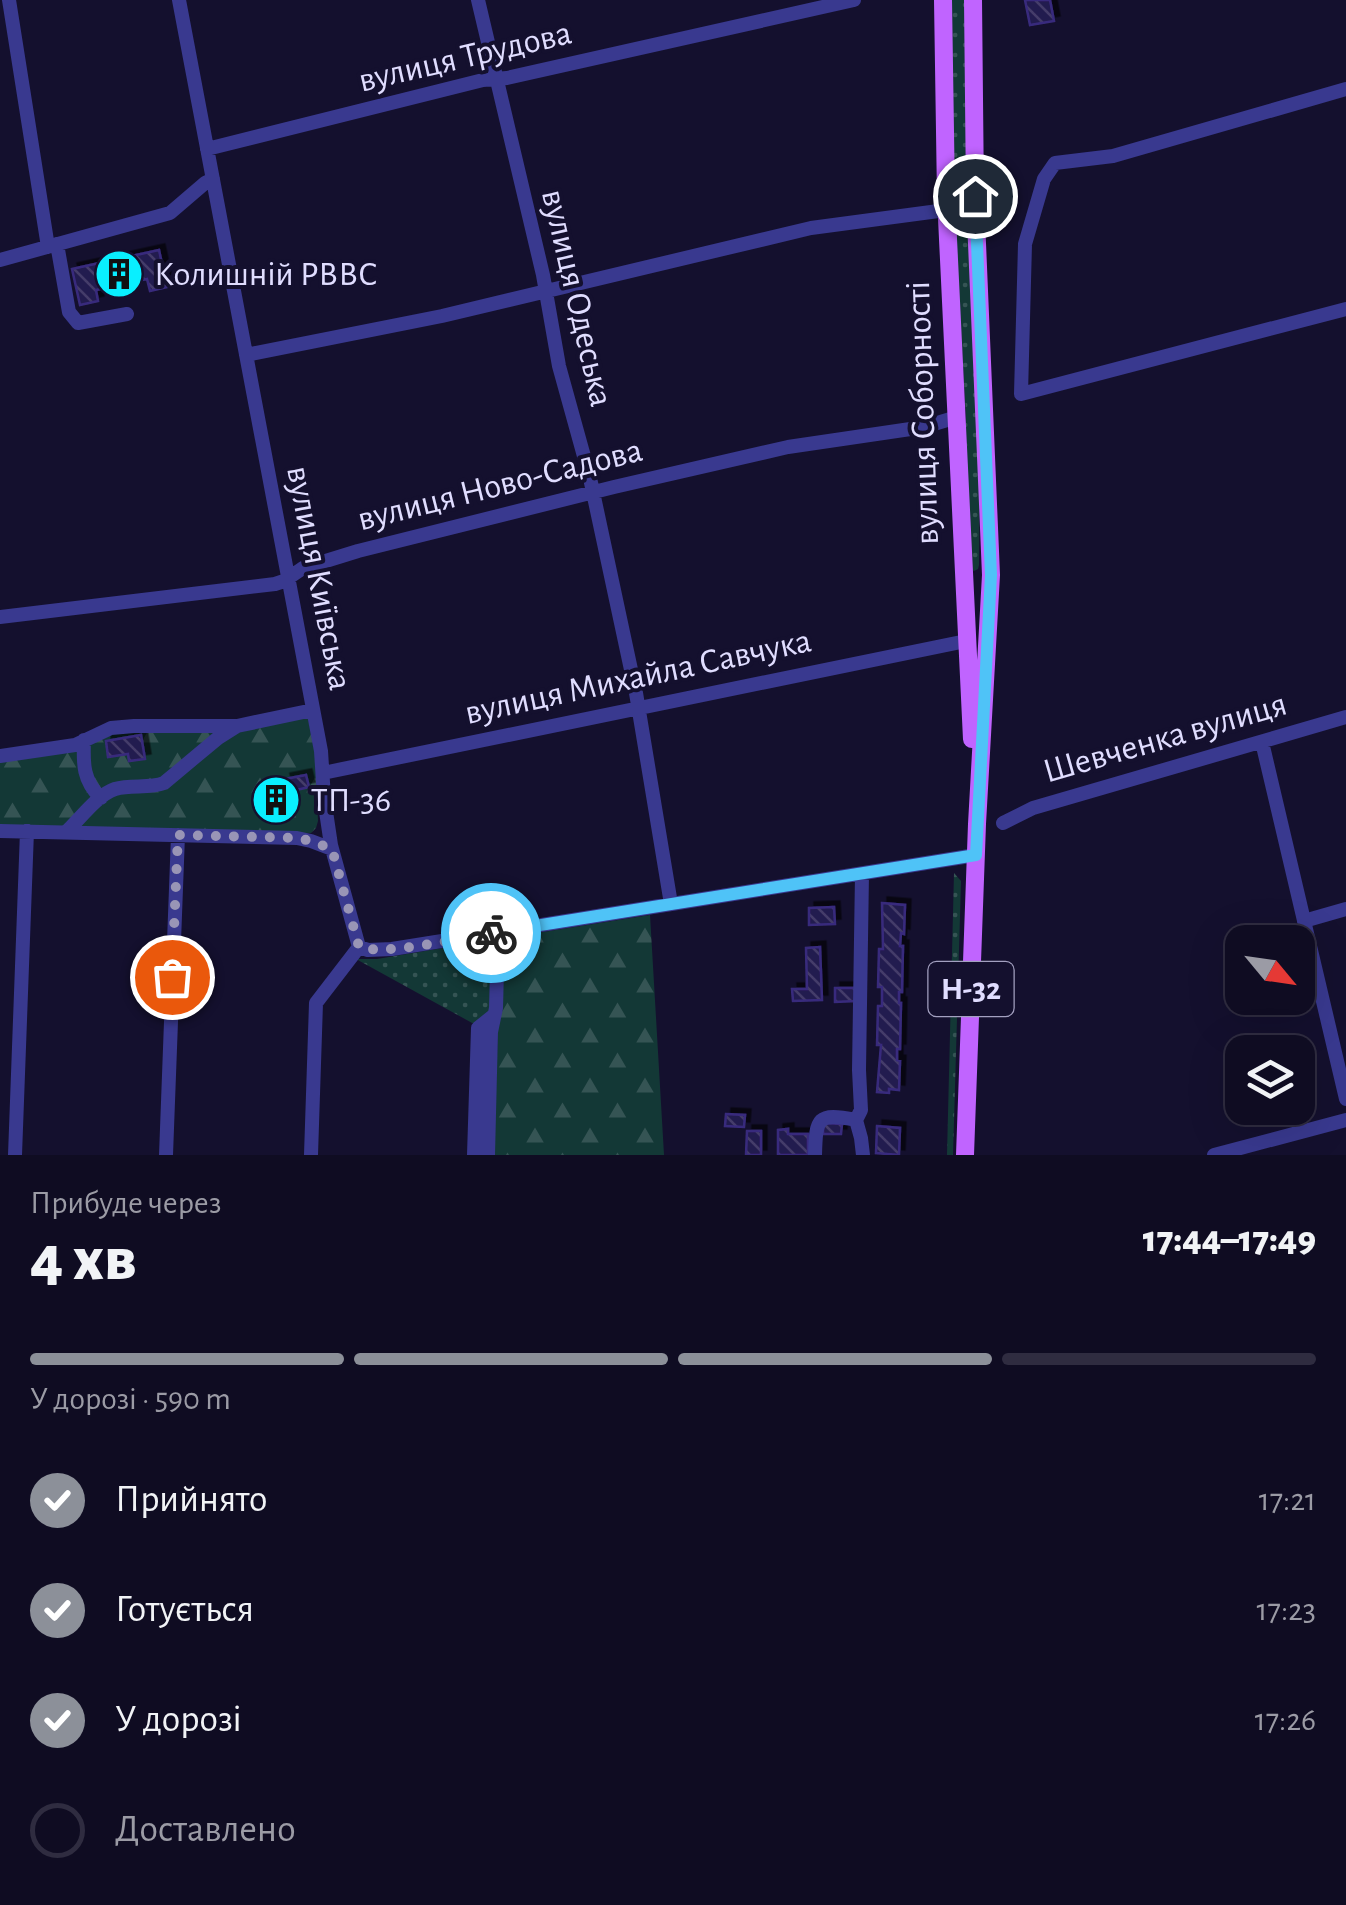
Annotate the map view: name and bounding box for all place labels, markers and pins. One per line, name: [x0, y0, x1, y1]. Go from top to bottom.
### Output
pin: [933, 154, 1018, 239]
building icon: Колишній РВВС: [93, 248, 145, 300]
place label: Колишній РВВС: [154, 257, 378, 292]
building icon: ТП-36: [250, 774, 302, 826]
place label: ТП-36: [311, 783, 391, 818]
pin: [130, 935, 215, 1020]

